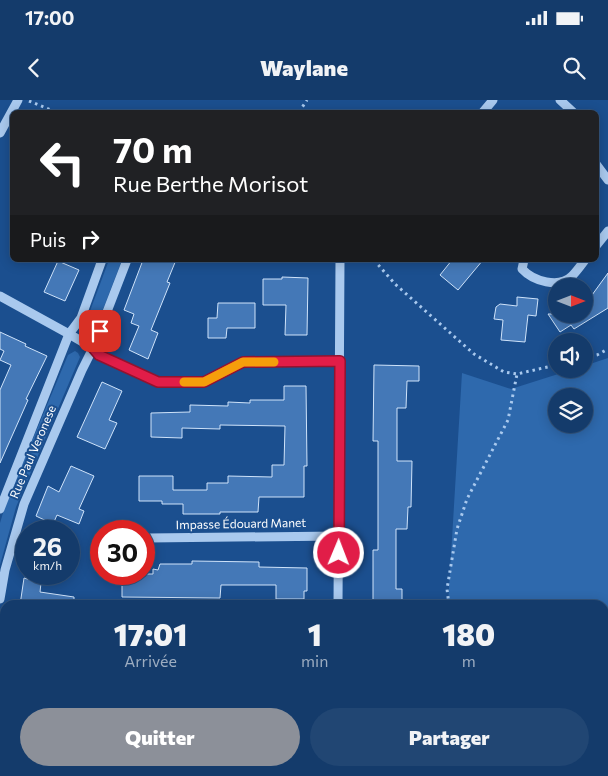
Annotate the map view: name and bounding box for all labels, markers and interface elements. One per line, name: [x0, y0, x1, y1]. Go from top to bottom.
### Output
text: 17:00: [25, 6, 74, 29]
icon: back: [20, 54, 48, 82]
text: Waylane: [260, 54, 348, 81]
icon: search: [560, 54, 588, 82]
text: 70 m: [113, 127, 193, 170]
icon: left: [30, 130, 95, 195]
text: Rue Berthe Morisot: [113, 170, 308, 197]
icon: right: [76, 225, 104, 253]
text: Puis: [30, 228, 66, 251]
north arrow: [548, 278, 592, 322]
map controls: [548, 278, 593, 433]
pin: [79, 310, 121, 352]
icon: arrive: [86, 317, 114, 345]
button: sound: [548, 333, 593, 378]
button: layers: [548, 388, 593, 433]
street label: Rue Paul Veronese: [6, 403, 58, 500]
street label: Impasse Édouard Manet: [176, 515, 306, 531]
speed limit sign: 30: [90, 520, 155, 585]
position arrow: [312, 526, 364, 578]
text: 26: [33, 531, 62, 561]
text: km/h: [33, 558, 62, 572]
text: 17:01: [114, 615, 187, 652]
text: 1: [308, 615, 322, 652]
text: 180: [442, 615, 495, 652]
text: Arrivée: [124, 651, 177, 670]
text: min: [301, 651, 328, 670]
text: m: [462, 651, 476, 670]
button: Quitter: [20, 708, 300, 766]
button: Partager: [310, 708, 589, 766]

